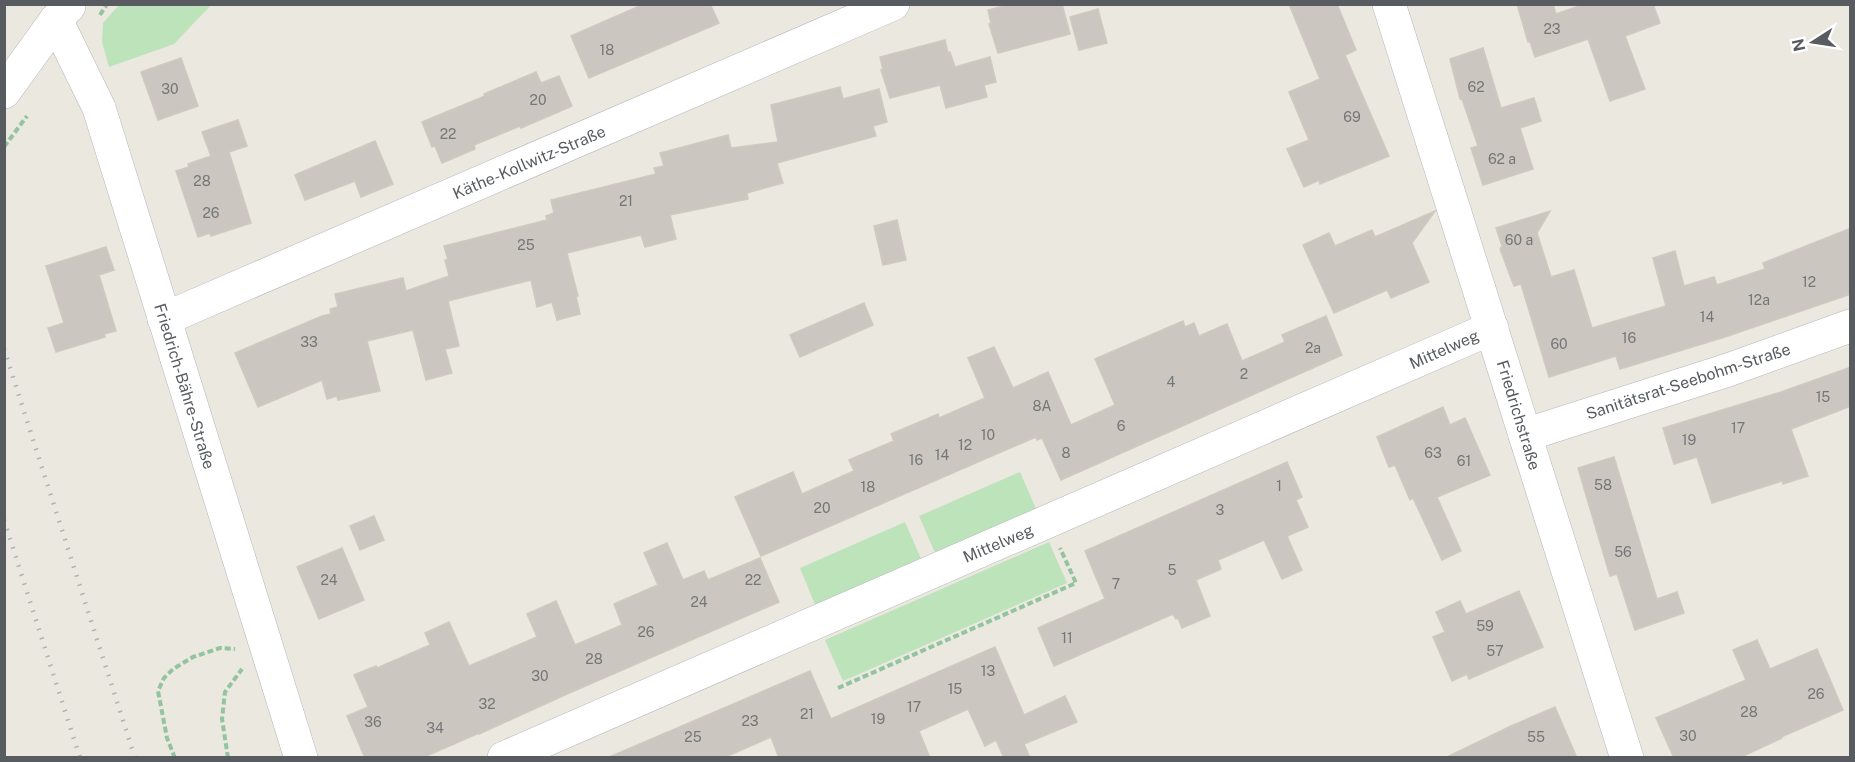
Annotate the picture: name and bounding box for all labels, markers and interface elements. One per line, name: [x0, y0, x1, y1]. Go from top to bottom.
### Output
north arrow: [1783, 12, 1843, 72]
house number: 23: [1543, 21, 1561, 37]
text: N: [1788, 37, 1809, 53]
house number: 18: [600, 42, 614, 58]
house number: 62: [1467, 79, 1485, 95]
house number: 30: [161, 81, 179, 97]
house number: 20: [530, 92, 546, 108]
house number: 69: [1343, 109, 1361, 125]
street label: Käthe-Kollwitz-Straße: [450, 122, 608, 203]
house number: 22: [440, 126, 456, 142]
house number: 62 a: [1488, 151, 1516, 167]
house number: 28: [193, 173, 211, 189]
house number: 21: [619, 193, 633, 209]
house number: 26: [202, 205, 220, 221]
house number: 60 a: [1505, 232, 1533, 248]
house number: 25: [517, 237, 535, 253]
house number: 12: [1802, 274, 1816, 290]
house number: 12a: [1748, 292, 1770, 308]
street label: Friedrich-Bähre-Straße: [150, 301, 219, 471]
house number: 14: [1700, 309, 1714, 325]
street label: Mittelweg: [1406, 326, 1482, 373]
house number: 16: [1622, 330, 1636, 346]
house number: 33: [300, 334, 318, 350]
house number: 60: [1550, 336, 1568, 352]
street label: Sanitätsrat-Seebohm-Straße: [1584, 339, 1793, 424]
house number: 2a: [1305, 340, 1321, 356]
street label: Friedrichstraße: [1493, 358, 1544, 472]
house number: 2: [1240, 366, 1248, 382]
house number: 4: [1167, 374, 1176, 390]
house number: 15: [1816, 389, 1830, 405]
house number: 8A: [1032, 398, 1052, 414]
house number: 6: [1117, 418, 1126, 434]
house number: 17: [1731, 420, 1745, 436]
house number: 10: [981, 427, 995, 443]
house number: 19: [1682, 432, 1696, 448]
house number: 12: [958, 437, 972, 453]
house number: 8: [1061, 445, 1071, 461]
house number: 63: [1424, 445, 1442, 461]
house number: 14: [935, 447, 949, 463]
house number: 16: [909, 452, 923, 468]
house number: 61: [1457, 453, 1471, 469]
house number: 58: [1594, 477, 1612, 493]
house number: 1: [1276, 478, 1282, 494]
house number: 18: [861, 479, 875, 495]
house number: 20: [814, 500, 830, 516]
house number: 3: [1216, 502, 1225, 518]
street label: Mittelweg: [960, 520, 1036, 567]
house number: 56: [1614, 544, 1632, 560]
house number: 5: [1168, 562, 1177, 578]
house number: 24: [320, 572, 338, 588]
house number: 22: [745, 572, 761, 588]
house number: 7: [1112, 576, 1120, 592]
house number: 24: [690, 594, 708, 610]
house number: 59: [1476, 618, 1494, 634]
house number: 26: [637, 624, 655, 640]
house number: 11: [1061, 630, 1073, 646]
house number: 57: [1486, 643, 1504, 659]
house number: 28: [585, 651, 603, 667]
house number: 13: [981, 663, 995, 679]
house number: 30: [531, 668, 549, 684]
house number: 15: [948, 681, 962, 697]
house number: 26: [1807, 686, 1825, 702]
house number: 32: [478, 696, 496, 712]
house number: 17: [907, 699, 921, 715]
house number: 28: [1740, 704, 1758, 720]
house number: 21: [800, 706, 814, 722]
house number: 19: [871, 711, 885, 727]
house number: 23: [741, 713, 759, 729]
house number: 36: [364, 714, 382, 730]
house number: 34: [426, 720, 444, 736]
house number: 30: [1679, 728, 1697, 744]
house number: 25: [684, 729, 702, 745]
house number: 55: [1527, 729, 1545, 745]

